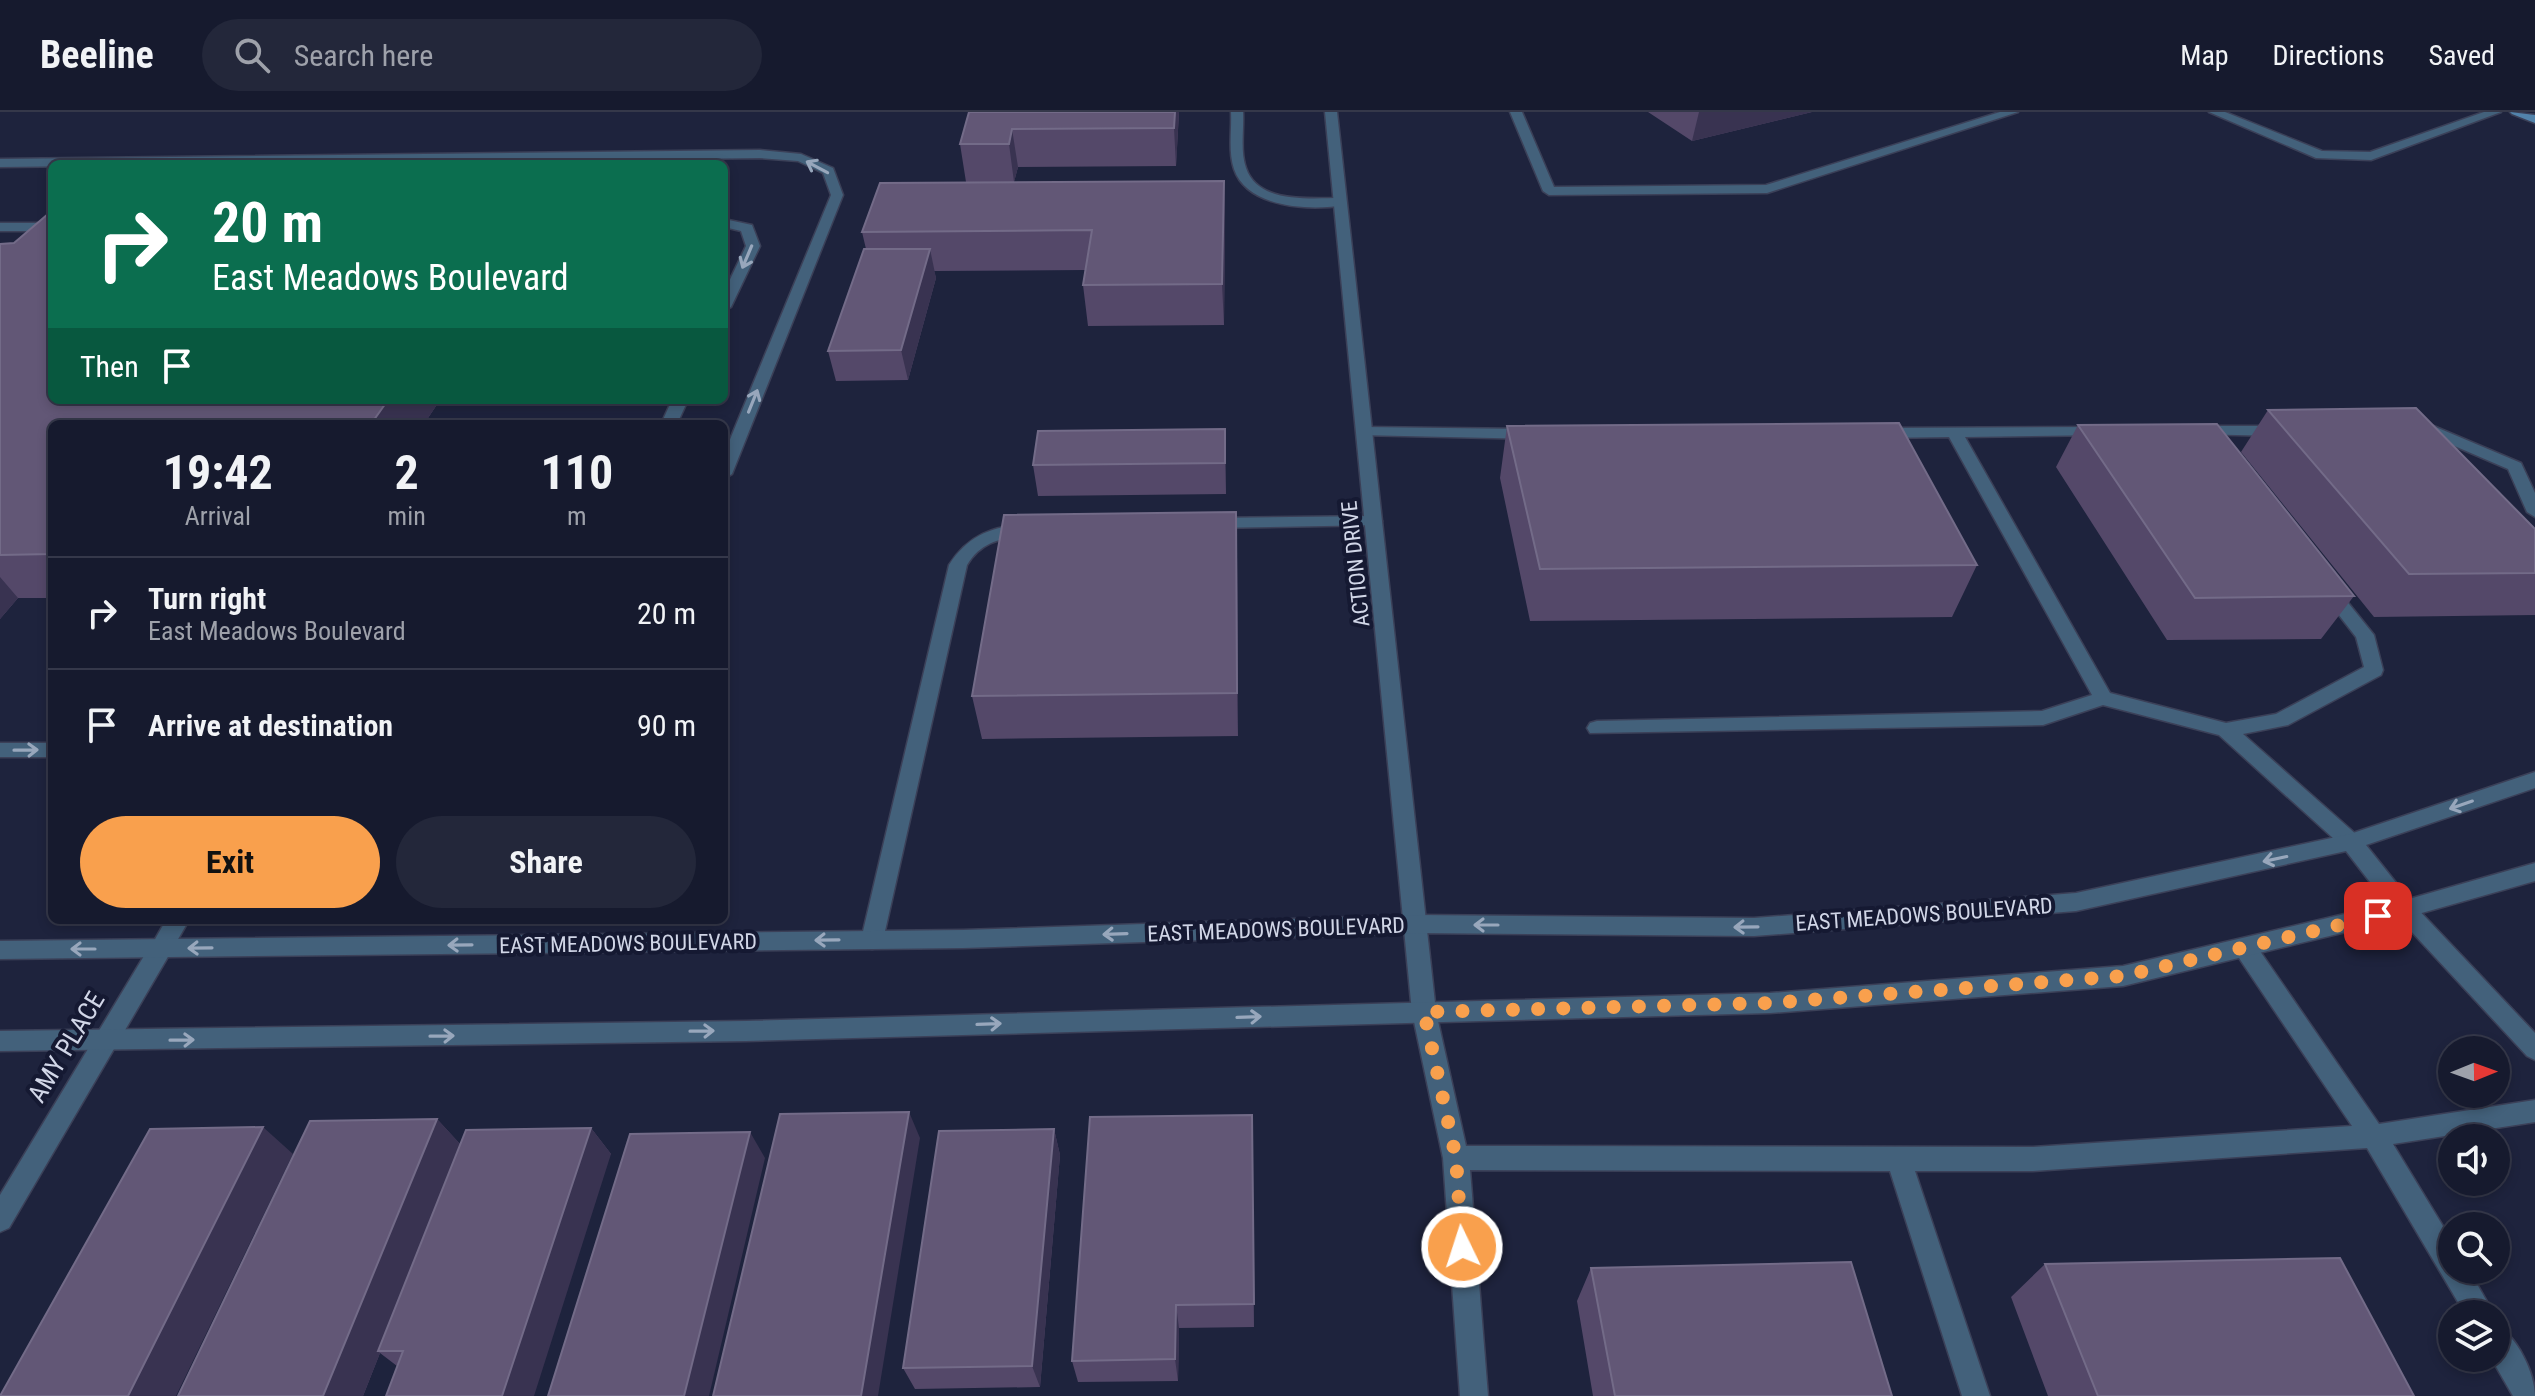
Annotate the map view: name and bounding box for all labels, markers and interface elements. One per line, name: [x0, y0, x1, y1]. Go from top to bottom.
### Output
search box: [202, 19, 762, 91]
text: Beeline: [40, 33, 154, 77]
icon: search: [230, 33, 274, 77]
text: Search here: [294, 38, 433, 73]
text: Map: [2180, 39, 2229, 72]
text: Directions: [2273, 39, 2384, 72]
text: Saved: [2428, 39, 2495, 72]
one-way arrow: [806, 158, 829, 174]
text: 20 m: [212, 190, 323, 256]
icon: right: [80, 192, 184, 296]
one-way arrow: [739, 245, 754, 269]
text: East Meadows Boulevard: [212, 257, 569, 299]
icon: arrive: [155, 344, 199, 388]
text: Then: [80, 349, 139, 384]
one-way arrow: [747, 389, 762, 414]
text: 19:42: [163, 444, 273, 501]
text: 2: [395, 444, 419, 501]
text: 110: [540, 444, 613, 501]
street label: ACTION DRIVE: [1336, 500, 1375, 628]
text: Arrival: [185, 501, 251, 531]
text: min: [388, 501, 426, 531]
text: m: [567, 501, 587, 531]
text: Turn right: [148, 581, 266, 616]
icon: right: [80, 591, 124, 635]
text: 20 m: [637, 596, 696, 631]
text: East Meadows Boulevard: [148, 616, 406, 646]
icon: arrive: [80, 703, 124, 747]
text: Arrive at destination: [148, 708, 393, 743]
text: 90 m: [637, 708, 696, 743]
one-way arrow: [12, 742, 39, 758]
one-way arrow: [2449, 799, 2474, 814]
button: Exit: [80, 816, 380, 908]
button: Share: [396, 816, 696, 908]
one-way arrow: [2263, 852, 2289, 867]
pin: [2344, 882, 2412, 950]
street label: EAST MEADOWS BOULEVARD: [1795, 893, 2053, 936]
icon: arrive: [2356, 894, 2400, 938]
street label: EAST MEADOWS BOULEVARD: [1147, 913, 1405, 946]
one-way arrow: [1473, 917, 1500, 933]
one-way arrow: [1733, 919, 1760, 935]
one-way arrow: [1102, 927, 1129, 942]
street label: EAST MEADOWS BOULEVARD: [499, 929, 757, 958]
one-way arrow: [814, 933, 841, 948]
one-way arrow: [447, 937, 474, 953]
one-way arrow: [187, 940, 214, 956]
one-way arrow: [70, 941, 97, 957]
street label: AMY PLACE: [21, 986, 111, 1108]
one-way arrow: [1235, 1009, 1262, 1024]
one-way arrow: [975, 1017, 1002, 1032]
one-way arrow: [688, 1024, 715, 1039]
one-way arrow: [428, 1028, 455, 1044]
one-way arrow: [168, 1032, 195, 1048]
north arrow: [2438, 1036, 2510, 1108]
map controls: [2438, 1036, 2510, 1372]
button: sound: [2438, 1124, 2510, 1196]
position arrow: [1420, 1205, 1504, 1289]
button: search: [2438, 1212, 2510, 1284]
button: layers: [2438, 1300, 2510, 1372]

